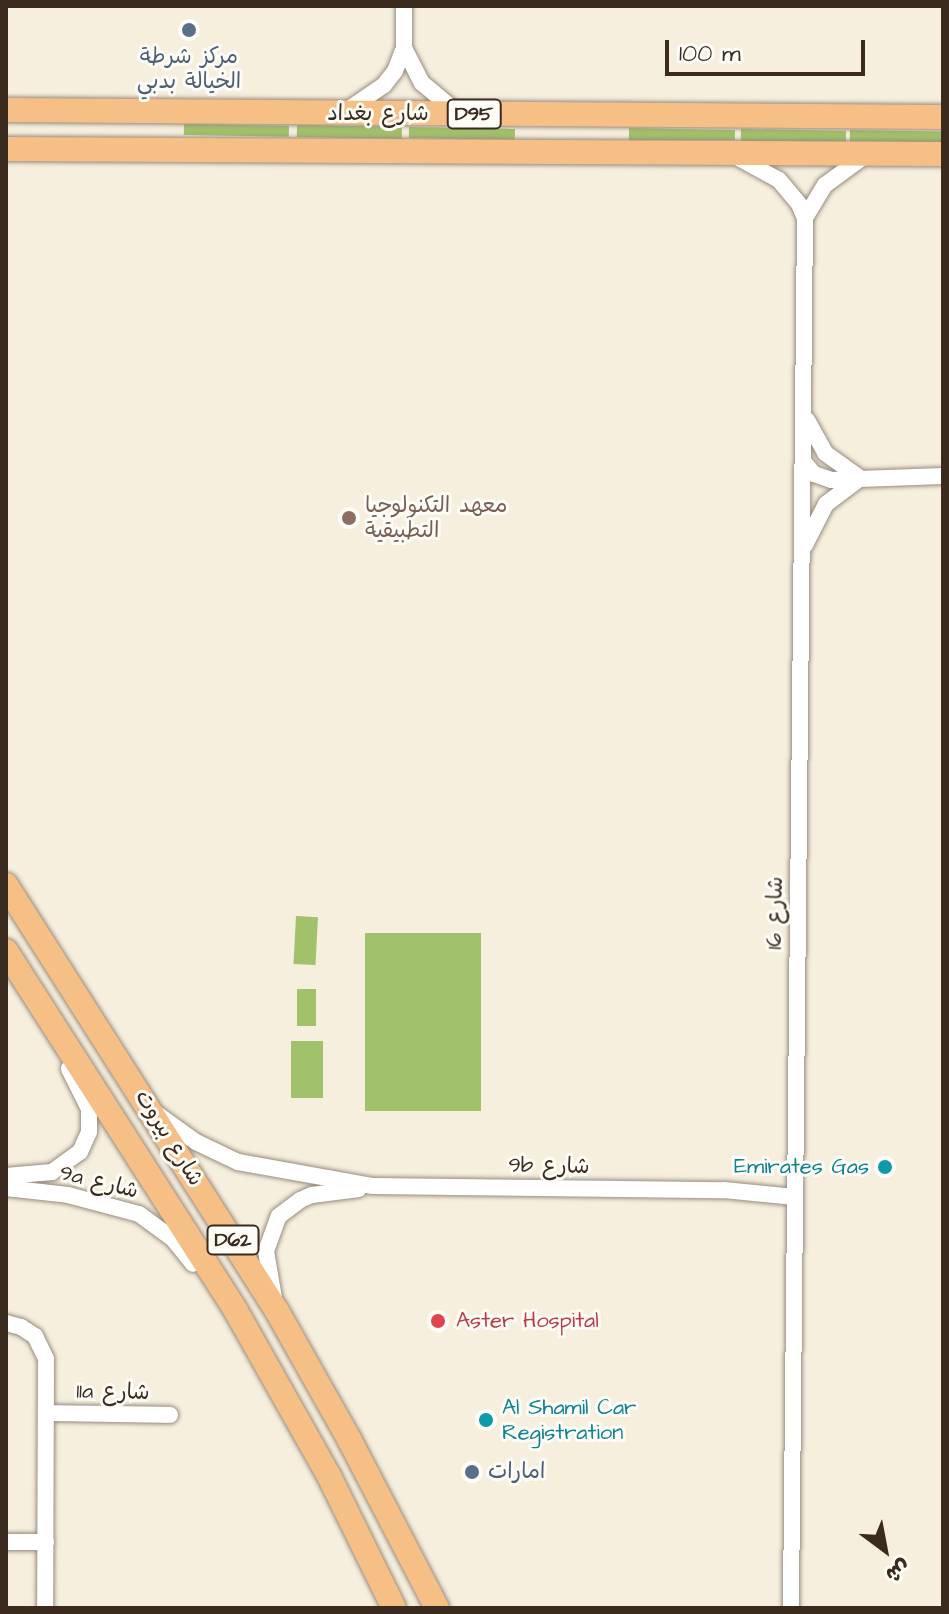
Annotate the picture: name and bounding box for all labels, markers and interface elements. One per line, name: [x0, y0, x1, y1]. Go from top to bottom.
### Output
marker: مركز شرطة الخيالة بدبي: [180, 21, 198, 39]
scale bar: [669, 24, 869, 74]
text: 100 m: [679, 37, 741, 71]
place label: مركز شرطة الخيالة بدبي: [137, 43, 241, 94]
road number: D95: [446, 98, 502, 130]
street label: شارع بغداد: [327, 101, 429, 127]
place label: معهد التكنولوجيا التطبيقية: [365, 492, 507, 544]
marker: معهد التكنولوجيا التطبيقية: [340, 509, 358, 527]
street label: شارع 16: [761, 876, 789, 950]
street label: شارع بيروت: [129, 1085, 209, 1191]
street label: 9b شارع: [508, 1152, 590, 1180]
place label: Emirates Gas: [734, 1154, 869, 1180]
marker: Emirates Gas: [876, 1158, 894, 1176]
street label: 9a شارع: [57, 1159, 141, 1205]
road number: D62: [205, 1224, 261, 1256]
place label: Aster Hospital: [456, 1308, 599, 1334]
marker: Aster Hospital: [427, 1310, 449, 1332]
street label: 11a شارع: [76, 1378, 150, 1406]
place label: Al Shamil Car Registration: [502, 1394, 636, 1446]
marker: Al Shamil Car Registration: [477, 1411, 495, 1429]
place label: امارات: [488, 1459, 545, 1485]
marker: امارات: [463, 1463, 481, 1481]
north arrow: [845, 1510, 925, 1590]
text: ش: [880, 1551, 916, 1590]

